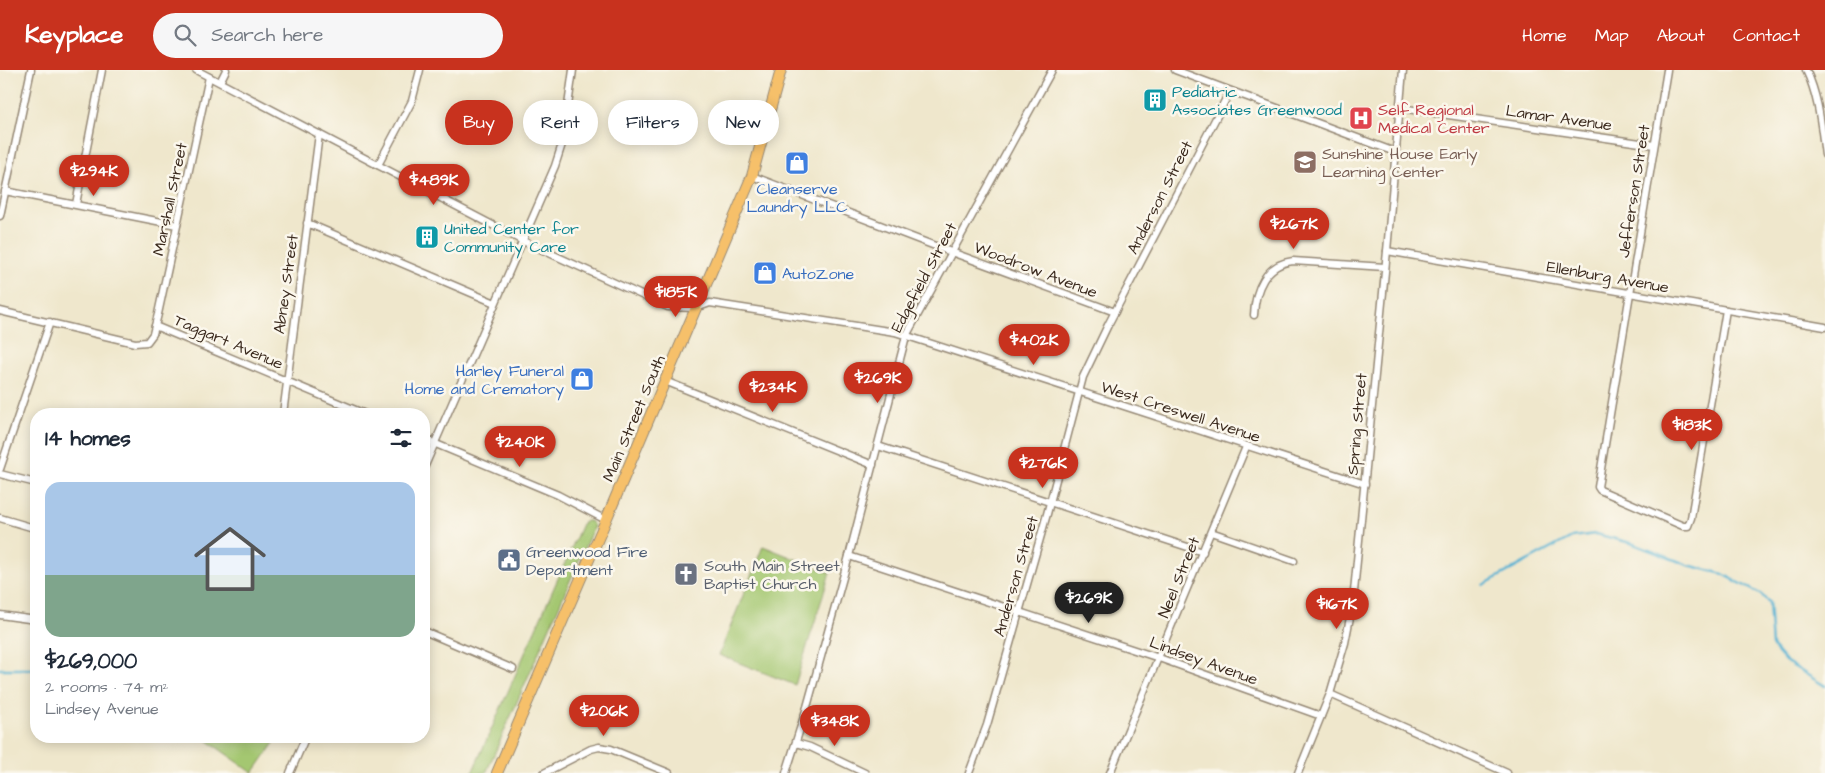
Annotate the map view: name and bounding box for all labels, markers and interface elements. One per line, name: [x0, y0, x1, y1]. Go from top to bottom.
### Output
search box: [153, 13, 503, 58]
text: Keyplace: [25, 18, 123, 52]
icon: search: [171, 21, 199, 49]
text: Search here: [211, 22, 323, 49]
text: Home: [1522, 23, 1567, 48]
text: Map: [1595, 23, 1629, 48]
text: About: [1657, 23, 1705, 48]
text: Contact: [1733, 23, 1800, 48]
place label: Pediatric Associates Greenwood: [1172, 81, 1342, 121]
building icon: Pediatric Associates Greenwood: [1142, 87, 1168, 113]
place label: Self Regional Medical Center: [1378, 99, 1490, 139]
chip: Buy: [445, 100, 513, 145]
chip: Rent: [523, 100, 598, 145]
chip: Filters: [608, 100, 698, 145]
chip: New: [708, 100, 779, 145]
street label: Lamar Avenue: [1504, 100, 1614, 136]
hospital icon: Self Regional Medical Center: [1348, 105, 1374, 131]
street label: Jefferson Street: [1613, 123, 1655, 259]
street label: Anderson Street: [1122, 136, 1198, 258]
street label: Marshall Street: [147, 140, 193, 258]
place label: Sunshine House Early Learning Center: [1322, 143, 1478, 184]
school or university icon: Sunshine House Early Learning Center: [1292, 149, 1318, 175]
shop icon: Cleanserve Laundry LLC: [784, 150, 810, 176]
pin: $294K: [59, 154, 129, 197]
text: $294K: [70, 160, 118, 182]
pin: $489K: [399, 164, 469, 206]
text: $489K: [410, 169, 458, 191]
place label: Cleanserve Laundry LLC: [746, 178, 848, 219]
pin: $267K: [1259, 208, 1329, 250]
text: $267K: [1270, 213, 1318, 235]
place label: United Center for Community Care: [444, 218, 579, 259]
street label: Edgefield Street: [886, 218, 963, 337]
building icon: United Center for Community Care: [414, 224, 440, 250]
street label: Abney Street: [268, 232, 305, 336]
street label: Woodrow Avenue: [971, 236, 1101, 304]
street label: Ellenburg Avenue: [1545, 255, 1671, 300]
shop icon: AutoZone: [752, 260, 778, 286]
place label: AutoZone: [782, 263, 854, 285]
pin: $185K: [641, 276, 711, 318]
text: $185K: [655, 281, 697, 303]
street label: Taggart Avenue: [170, 309, 287, 376]
pin: $402K: [999, 324, 1069, 366]
text: $402K: [1010, 329, 1058, 351]
street label: Main Street South: [597, 352, 671, 485]
place label: Harley Funeral Home and Crematory: [405, 360, 564, 401]
pin: $269K: [843, 362, 913, 404]
shop icon: Harley Funeral Home and Crematory: [569, 366, 595, 392]
text: $269K: [855, 367, 901, 389]
pin: $234K: [738, 370, 808, 413]
street label: Spring Street: [1342, 372, 1373, 476]
text: $234K: [750, 376, 796, 398]
street label: West Creswell Avenue: [1098, 376, 1264, 448]
pin: $183K: [1657, 408, 1727, 451]
text: $183K: [1672, 414, 1712, 436]
text: 14 homes: [45, 424, 131, 453]
icon: filters: [387, 424, 415, 452]
pin: $240K: [485, 426, 555, 468]
text: $240K: [496, 431, 544, 453]
pin: $276K: [1008, 446, 1078, 489]
text: $276K: [1019, 452, 1067, 474]
street label: Anderson Street: [988, 513, 1044, 639]
icon: home: [185, 514, 275, 604]
street label: Neel Street: [1153, 533, 1205, 621]
place label: Greenwood Fire Department: [526, 541, 648, 581]
public building icon: Greenwood Fire Department: [496, 547, 522, 573]
place label: South Main Street Baptist Church: [704, 555, 840, 595]
church icon: South Main Street Baptist Church: [673, 561, 699, 587]
pin: $269K: [1054, 582, 1124, 624]
text: $269K: [1066, 587, 1112, 609]
pin: $167K: [1302, 588, 1372, 630]
text: $167K: [1317, 593, 1357, 615]
street label: Lindsey Avenue: [1146, 631, 1261, 692]
text: $269,000: [45, 647, 137, 676]
text: 2 rooms · 74 m²: [45, 676, 169, 698]
pin: $206K: [569, 694, 639, 737]
text: Lindsey Avenue: [45, 698, 159, 720]
text: $206K: [580, 700, 628, 722]
pin: $348K: [800, 704, 870, 747]
text: $348K: [811, 710, 859, 732]

